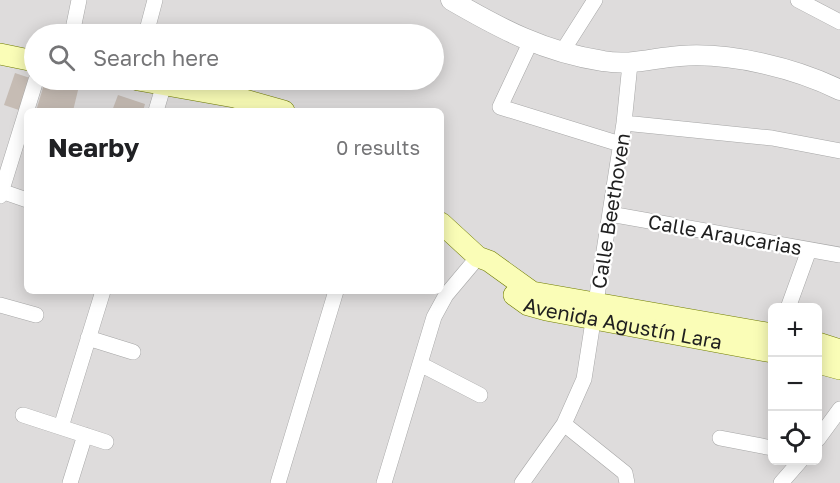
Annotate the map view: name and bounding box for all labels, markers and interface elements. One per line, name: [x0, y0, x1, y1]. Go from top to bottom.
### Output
search box: [24, 24, 444, 90]
icon: search: [45, 41, 78, 74]
text: Search here: [93, 44, 219, 71]
street label: Calle Beethoven: [586, 131, 634, 290]
text: Nearby: [48, 132, 139, 163]
text: 0 results: [336, 135, 420, 159]
street label: Calle Araucarias: [646, 209, 804, 259]
street label: Avenida Agustín Lara: [521, 291, 724, 354]
map controls: [768, 303, 822, 465]
button: +: [768, 303, 822, 357]
button: −: [768, 357, 822, 411]
button: locate: [768, 411, 822, 465]

